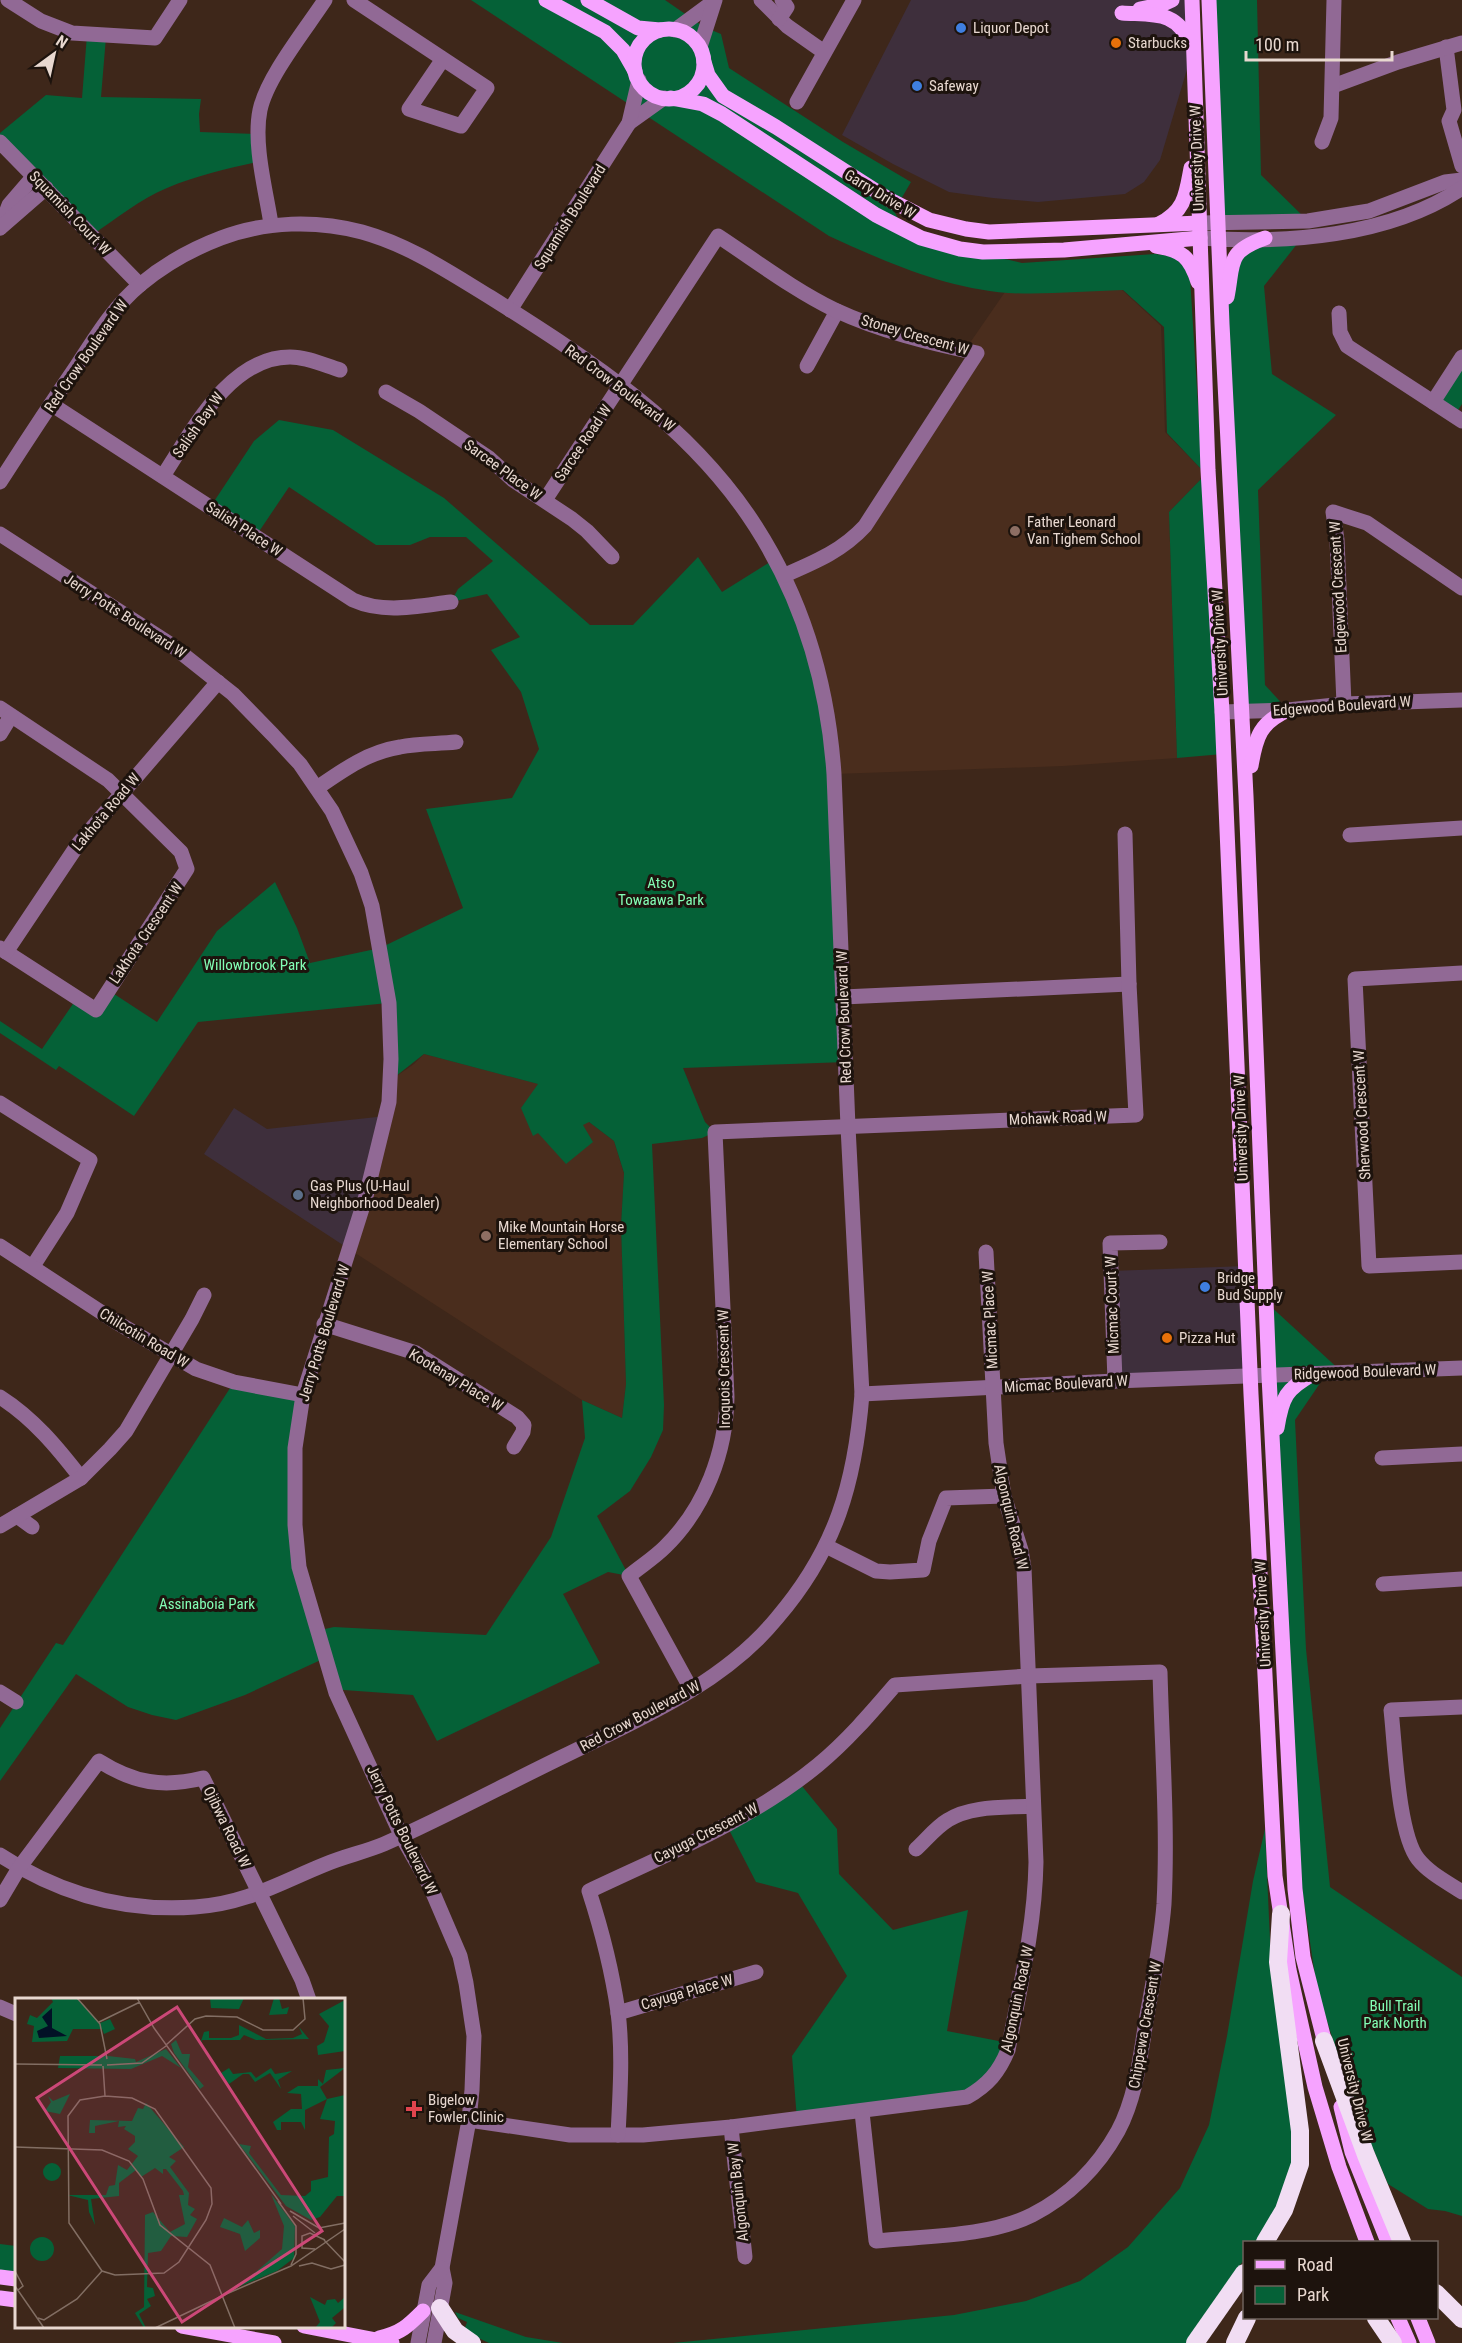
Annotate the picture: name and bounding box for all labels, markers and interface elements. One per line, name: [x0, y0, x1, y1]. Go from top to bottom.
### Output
place label: Liquor Depot: [973, 19, 1049, 37]
marker: Liquor Depot: [954, 21, 968, 35]
north arrow: [24, 24, 84, 84]
scale bar: [1246, 24, 1392, 62]
text: N: [53, 31, 71, 52]
place label: Starbucks: [1128, 34, 1187, 52]
text: 100 m: [1255, 34, 1299, 55]
marker: Starbucks: [1109, 36, 1123, 50]
place label: Safeway: [929, 77, 979, 95]
marker: Safeway: [910, 79, 924, 93]
street label: University Drive W: [1186, 104, 1208, 211]
street label: Squamish Boulevard: [530, 161, 610, 273]
street label: Garry Drive W: [841, 166, 919, 223]
street label: Squamish Court W: [25, 167, 115, 259]
street label: Red Crow Boulevard W: [40, 296, 132, 416]
street label: Stoney Crescent W: [859, 311, 971, 359]
street label: Red Crow Boulevard W: [561, 341, 679, 436]
street label: Salish Bay W: [169, 388, 227, 461]
street label: Sarcee Road W: [551, 401, 616, 485]
street label: Sarcee Place W: [461, 436, 546, 505]
street label: Salish Place W: [203, 498, 286, 561]
place label: Father Leonard Van Tighem School: [1027, 513, 1141, 548]
street label: Edgewood Crescent W: [1326, 520, 1350, 653]
marker: Father Leonard Van Tighem School: [1008, 524, 1022, 538]
street label: Jerry Potts Boulevard W: [61, 570, 190, 662]
street label: University Drive W: [1208, 589, 1232, 697]
street label: Edgewood Boulevard W: [1272, 692, 1412, 720]
street label: Lakhota Road W: [68, 769, 144, 855]
park label: Atso Towaawa Park: [618, 874, 704, 909]
street label: Lakhota Crescent W: [105, 878, 187, 987]
street label: Red Crow Boulevard W: [833, 950, 855, 1084]
park label: Willowbrook Park: [204, 956, 307, 974]
street label: Sherwood Crescent W: [1350, 1049, 1374, 1180]
street label: University Drive W: [1230, 1074, 1252, 1181]
street label: Mohawk Road W: [1009, 1107, 1108, 1129]
place label: Gas Plus (U-Haul Neighborhood Dealer): [310, 1177, 440, 1212]
marker: Gas Plus (U-Haul Neighborhood Dealer): [291, 1188, 305, 1202]
place label: Mike Mountain Horse Elementary School: [498, 1218, 624, 1253]
marker: Mike Mountain Horse Elementary School: [479, 1229, 493, 1243]
street label: Micmac Court W: [1101, 1255, 1123, 1354]
street label: Jerry Potts Boulevard W: [295, 1262, 353, 1403]
place label: Bridge Bud Supply: [1217, 1269, 1283, 1304]
street label: Micmac Place W: [978, 1270, 1002, 1370]
marker: Bridge Bud Supply: [1198, 1280, 1212, 1294]
street label: Chilcotin Road W: [96, 1304, 192, 1372]
street label: Iroquois Crescent W: [714, 1309, 734, 1429]
place label: Pizza Hut: [1179, 1329, 1236, 1347]
marker: Pizza Hut: [1160, 1331, 1174, 1345]
street label: Kootenay Place W: [406, 1345, 507, 1415]
street label: Ridgewood Boulevard W: [1293, 1360, 1437, 1383]
street label: Micmac Boulevard W: [1004, 1372, 1129, 1396]
street label: Algonquin Road W: [990, 1462, 1032, 1572]
street label: University Drive W: [1251, 1560, 1275, 1668]
park label: Assinaboia Park: [159, 1595, 255, 1613]
street label: Red Crow Boulevard W: [577, 1677, 703, 1755]
street label: Jerry Potts Boulevard W: [363, 1762, 441, 1898]
street label: Ojibwa Road W: [199, 1783, 255, 1871]
street label: Cayuga Crescent W: [651, 1799, 762, 1867]
street label: Algonquin Road W: [997, 1944, 1037, 2054]
street label: Chippewa Crescent W: [1125, 1959, 1165, 2090]
street label: Cayuga Place W: [639, 1970, 736, 2014]
park label: Bull Trail Park North: [1363, 1997, 1427, 2032]
inset map: [15, 1998, 345, 2328]
street label: University Drive W: [1333, 2036, 1377, 2144]
place label: Bigelow Fowler Clinic: [428, 2091, 504, 2126]
marker: Bigelow Fowler Clinic: [405, 2100, 423, 2118]
street label: Algonquin Bay W: [724, 2141, 752, 2242]
legend: [1243, 2241, 1438, 2319]
text: Road: [1297, 2254, 1333, 2275]
text: Park: [1297, 2284, 1329, 2305]

